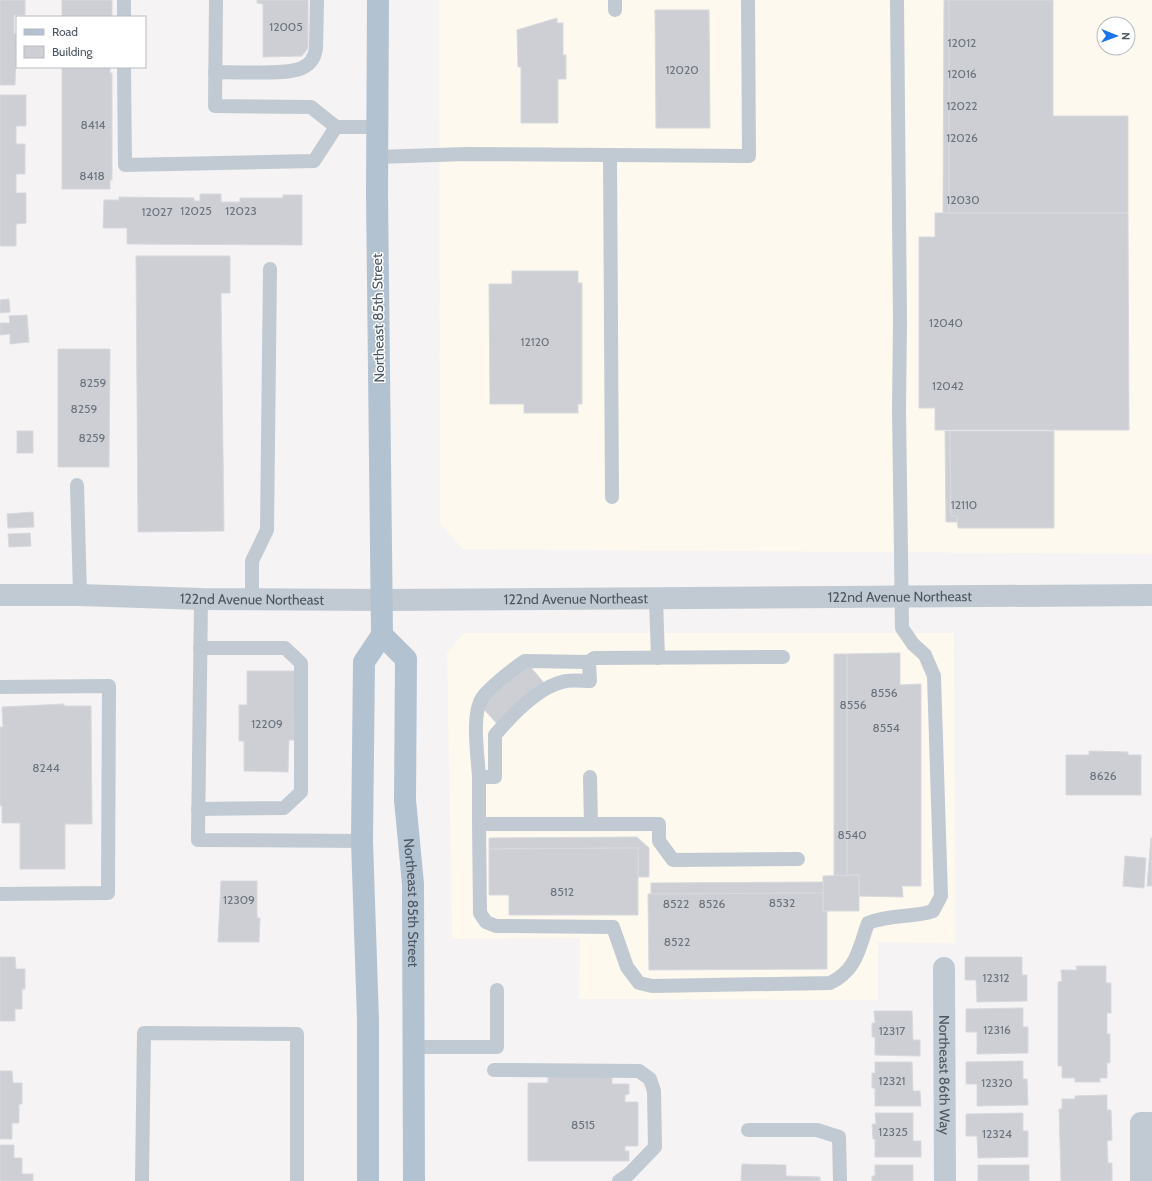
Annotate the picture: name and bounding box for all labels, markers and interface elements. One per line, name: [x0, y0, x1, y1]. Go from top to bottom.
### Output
legend: [16, 16, 146, 68]
north arrow: [1096, 16, 1136, 56]
house number: 12005: [269, 19, 303, 34]
text: Road: [52, 24, 78, 39]
text: N: [1119, 32, 1133, 40]
house number: 12012: [948, 35, 976, 50]
text: Building: [52, 44, 94, 59]
house number: 12020: [665, 62, 699, 77]
house number: 12016: [947, 66, 977, 81]
house number: 12022: [946, 98, 978, 113]
house number: 8414: [80, 117, 106, 132]
house number: 12026: [946, 130, 978, 145]
house number: 8418: [79, 168, 105, 183]
house number: 12030: [946, 192, 980, 207]
house number: 12025: [180, 203, 212, 218]
house number: 12023: [225, 203, 257, 218]
house number: 12027: [142, 204, 172, 219]
street label: Northeast 85th Street: [368, 253, 388, 383]
house number: 12040: [929, 315, 963, 330]
house number: 12120: [521, 334, 549, 349]
house number: 8259: [80, 375, 107, 390]
house number: 12042: [932, 378, 964, 393]
house number: 8259: [71, 401, 98, 416]
house number: 8259: [79, 430, 106, 445]
house number: 12110: [951, 497, 977, 512]
street label: 122nd Avenue Northeast: [828, 587, 972, 606]
street label: 122nd Avenue Northeast: [180, 589, 324, 609]
street label: 122nd Avenue Northeast: [504, 589, 648, 608]
house number: 8556: [870, 685, 898, 700]
house number: 8556: [839, 697, 867, 712]
house number: 12209: [251, 716, 283, 731]
house number: 8554: [872, 720, 900, 735]
house number: 8244: [32, 760, 60, 775]
house number: 8626: [1089, 768, 1117, 783]
house number: 8540: [837, 827, 867, 842]
street label: Northeast 85th Street: [400, 837, 422, 968]
house number: 8512: [550, 884, 574, 899]
house number: 12309: [223, 892, 255, 907]
house number: 8532: [769, 895, 795, 910]
house number: 8522: [663, 896, 689, 911]
house number: 8526: [699, 896, 726, 911]
house number: 8522: [664, 934, 690, 949]
house number: 12312: [983, 970, 1009, 985]
street label: Northeast 86th Way: [935, 1015, 954, 1135]
house number: 12316: [983, 1022, 1011, 1037]
house number: 12317: [879, 1023, 905, 1038]
house number: 12321: [879, 1073, 905, 1088]
house number: 12320: [981, 1075, 1013, 1090]
house number: 8515: [571, 1117, 595, 1132]
house number: 12325: [878, 1124, 908, 1139]
house number: 12324: [982, 1126, 1012, 1141]

